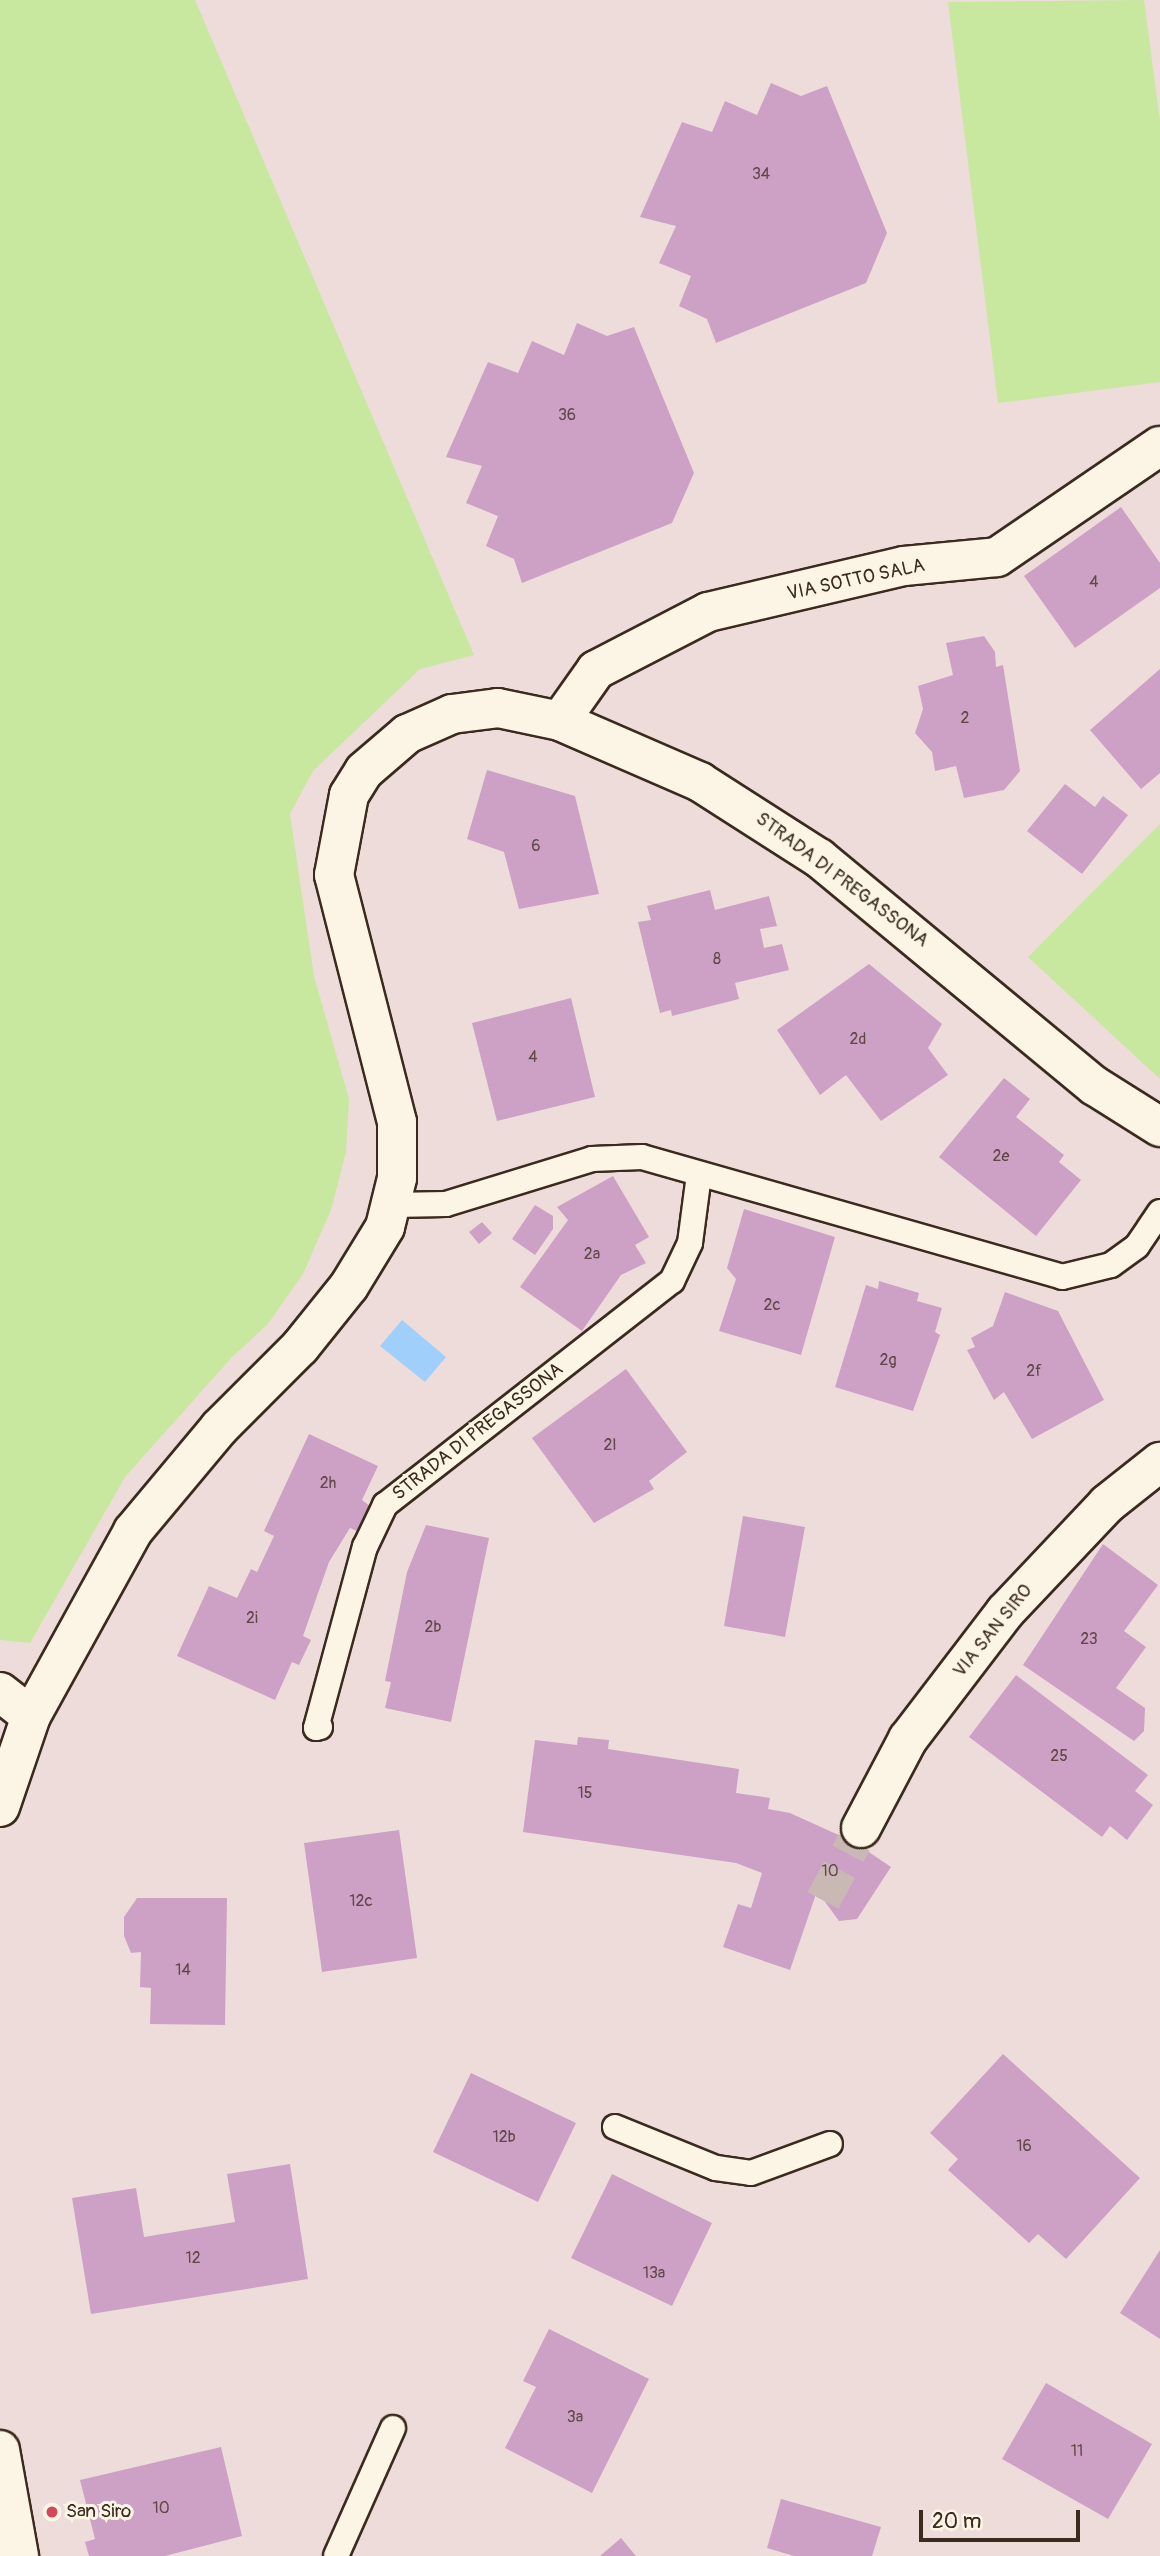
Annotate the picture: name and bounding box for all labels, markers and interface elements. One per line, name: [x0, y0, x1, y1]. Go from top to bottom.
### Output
house number: 34: [752, 164, 770, 184]
house number: 36: [558, 405, 576, 425]
street label: VIA SOTTO SALA: [785, 554, 927, 606]
house number: 4: [1089, 572, 1099, 592]
house number: 2: [961, 708, 969, 728]
street label: STRADA DI PREGASSONA: [751, 808, 933, 952]
house number: 6: [531, 836, 541, 856]
house number: 8: [713, 949, 721, 969]
house number: 2d: [850, 1029, 866, 1049]
house number: 4: [528, 1047, 538, 1067]
house number: 2e: [993, 1146, 1009, 1166]
house number: 2a: [584, 1244, 600, 1264]
house number: 2c: [763, 1295, 781, 1315]
house number: 2g: [880, 1350, 896, 1370]
street label: STRADA DI PREGASSONA: [388, 1358, 568, 1506]
house number: 2f: [1026, 1361, 1042, 1381]
house number: 2l: [604, 1435, 616, 1455]
house number: 2h: [320, 1473, 336, 1493]
street label: VIA SAN SIRO: [949, 1580, 1037, 1682]
house number: 2i: [246, 1608, 258, 1628]
house number: 2b: [425, 1617, 441, 1637]
house number: 23: [1080, 1629, 1098, 1649]
house number: 25: [1050, 1746, 1068, 1766]
house number: 15: [578, 1783, 592, 1803]
house number: 10: [821, 1861, 839, 1881]
house number: 12c: [349, 1891, 373, 1911]
house number: 14: [175, 1960, 191, 1980]
house number: 12b: [492, 2127, 516, 2147]
house number: 16: [1016, 2136, 1032, 2156]
house number: 12: [185, 2248, 201, 2268]
house number: 13a: [643, 2263, 665, 2283]
house number: 3a: [567, 2407, 583, 2427]
house number: 11: [1071, 2441, 1083, 2461]
scale bar: [922, 2496, 1083, 2540]
house number: 10: [152, 2498, 170, 2518]
place label: San Siro: [66, 2501, 131, 2523]
marker: San Siro: [44, 2504, 60, 2520]
text: 20 m: [932, 2508, 981, 2535]

